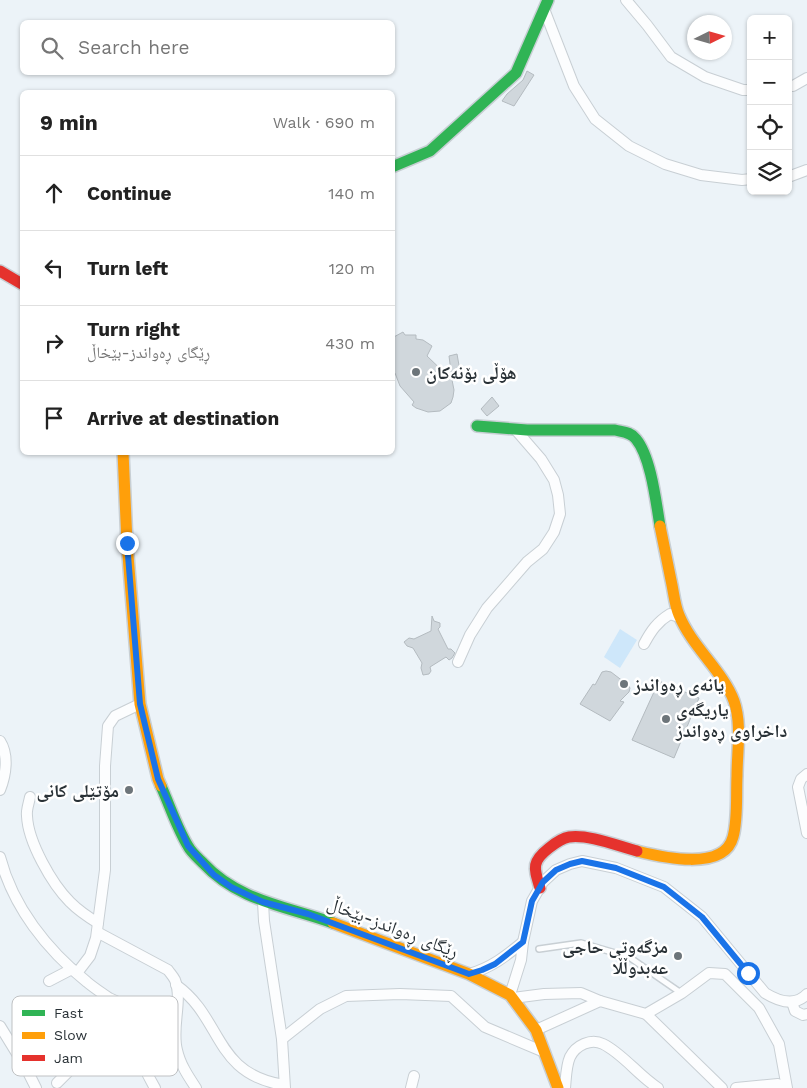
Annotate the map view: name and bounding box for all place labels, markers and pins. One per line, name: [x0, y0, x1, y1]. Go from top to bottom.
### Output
place label: هۆڵی بۆنەکان: [426, 362, 517, 384]
marker: هۆڵی بۆنەکان: [410, 366, 422, 378]
place label: یانەی ڕەواندز: [633, 674, 724, 698]
marker: یانەی ڕەواندز: [618, 678, 630, 690]
place label: یاریگەی داخراوی ڕەواندز: [675, 699, 788, 744]
marker: یاریگەی داخراوی ڕەواندز: [660, 713, 672, 725]
place label: مۆتێلی کانی: [37, 780, 119, 802]
marker: مۆتێلی کانی: [123, 784, 135, 796]
place label: مزگەوتی حاجی عەبدوڵڵا: [562, 936, 668, 978]
marker: مزگەوتی حاجی عەبدوڵڵا: [672, 950, 684, 962]

